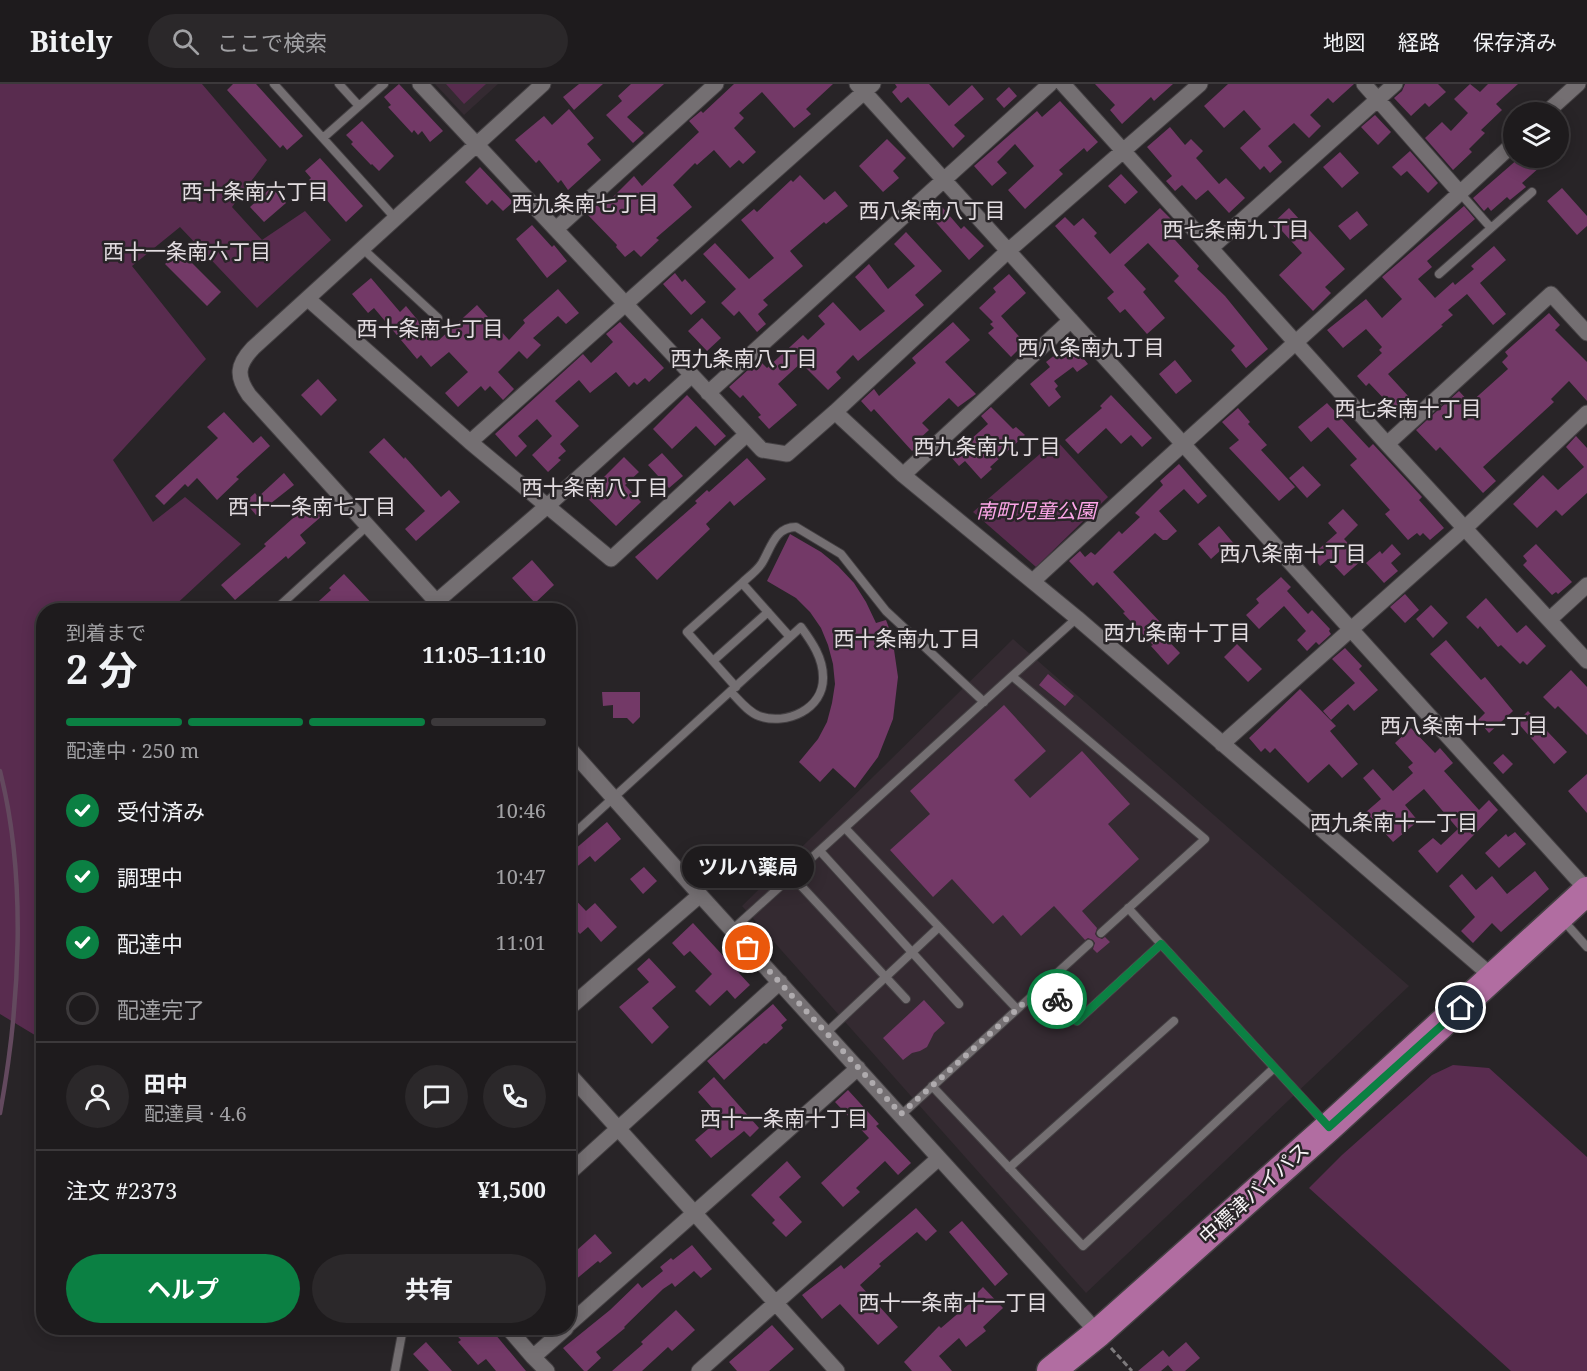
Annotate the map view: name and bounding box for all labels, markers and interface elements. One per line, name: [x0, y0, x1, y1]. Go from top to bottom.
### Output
search box: [148, 14, 568, 68]
text: Bitely: [30, 22, 112, 60]
icon: search: [169, 25, 202, 58]
text: ここで検索: [217, 27, 327, 57]
text: 地図: [1323, 28, 1365, 56]
text: 経路: [1398, 28, 1440, 56]
text: 保存済み: [1473, 28, 1557, 56]
map controls: [1503, 102, 1569, 168]
button: layers: [1503, 102, 1569, 168]
district label: 西十条南六丁目: [182, 177, 329, 205]
district label: 西九条南七丁目: [512, 189, 659, 217]
district label: 西八条南八丁目: [859, 196, 1006, 224]
district label: 西七条南九丁目: [1163, 215, 1310, 243]
district label: 西十一条南六丁目: [103, 237, 271, 265]
district label: 西十条南七丁目: [357, 314, 504, 342]
district label: 西八条南九丁目: [1018, 333, 1165, 361]
district label: 西九条南八丁目: [671, 344, 818, 372]
district label: 西七条南十丁目: [1335, 394, 1482, 422]
district label: 西九条南九丁目: [914, 432, 1061, 460]
district label: 西十条南八丁目: [522, 473, 669, 501]
district label: 西十一条南七丁目: [228, 492, 396, 520]
park label: 南町児童公園: [976, 497, 1099, 524]
district label: 西八条南十丁目: [1220, 539, 1367, 567]
district label: 西九条南十丁目: [1104, 618, 1251, 646]
text: 到着まで: [66, 619, 146, 646]
district label: 西十条南九丁目: [834, 624, 981, 652]
text: 11:05–11:10: [422, 639, 546, 669]
text: 2 分: [66, 642, 137, 695]
district label: 西八条南十一丁目: [1380, 711, 1548, 739]
text: 配達中 · 250 m: [66, 737, 199, 764]
icon: check: [66, 794, 99, 827]
text: 受付済み: [117, 796, 205, 826]
text: 10:46: [496, 797, 546, 824]
district label: 西九条南十一丁目: [1310, 808, 1478, 836]
callout: ツルハ薬局: [682, 846, 814, 888]
text: ツルハ薬局: [698, 853, 798, 880]
icon: check: [66, 860, 99, 893]
text: 調理中: [117, 862, 183, 892]
text: 10:47: [496, 863, 546, 890]
pin: [722, 922, 773, 973]
icon: check: [66, 926, 99, 959]
text: 配達中: [117, 928, 183, 958]
text: 11:01: [496, 929, 546, 956]
icon: bag: [731, 931, 764, 964]
courier: [1027, 969, 1087, 1029]
pin: [1435, 982, 1486, 1033]
icon: bike: [1041, 983, 1074, 1016]
icon: home: [1444, 991, 1477, 1024]
text: 配達完了: [117, 994, 205, 1024]
button: person: [66, 1065, 129, 1128]
button: chat: [405, 1065, 468, 1128]
button: phone: [483, 1065, 546, 1128]
text: 田中: [144, 1068, 188, 1098]
text: 配達員 · 4.6: [144, 1100, 247, 1127]
district label: 西十一条南十丁目: [700, 1104, 868, 1132]
street label: 中標津バイパス: [1193, 1136, 1315, 1249]
text: ¥1,500: [477, 1174, 546, 1204]
text: 注文 #2373: [66, 1175, 177, 1205]
button: ヘルプ: [66, 1254, 300, 1323]
button: 共有: [312, 1254, 546, 1323]
district label: 西十一条南十一丁目: [859, 1288, 1048, 1316]

